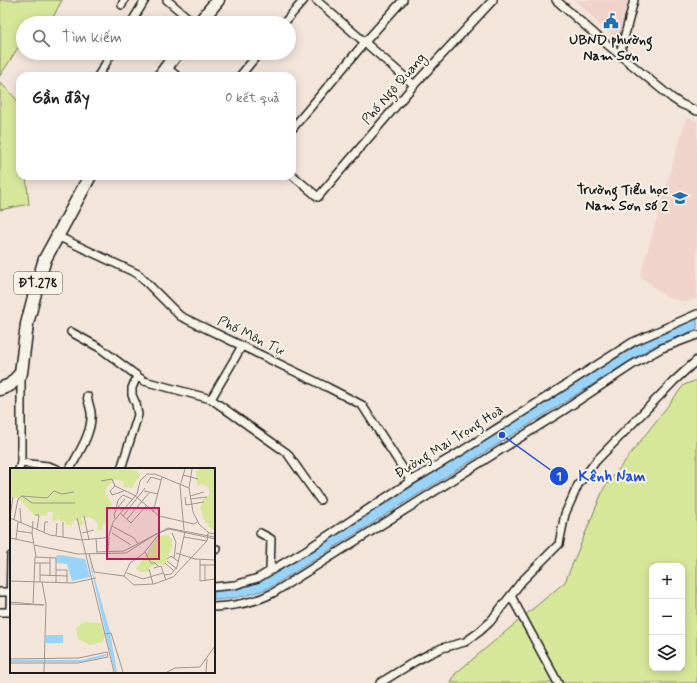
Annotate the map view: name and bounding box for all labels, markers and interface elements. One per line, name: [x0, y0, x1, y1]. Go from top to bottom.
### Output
public building icon: UBND phường Nam Sơn: [602, 12, 620, 30]
search box: [16, 16, 296, 60]
icon: search: [30, 27, 52, 49]
text: Tìm kiếm: [62, 28, 122, 48]
place label: UBND phường Nam Sơn: [569, 31, 653, 65]
street label: Phố Ngô Quang: [358, 49, 432, 130]
text: Gần đây: [32, 87, 90, 109]
text: 0 kết quả: [225, 90, 280, 107]
place label: Trường Tiểu học Nam Sơn số 2: [577, 181, 668, 215]
school or university icon: Trường Tiểu học Nam Sơn số 2: [671, 189, 689, 207]
road number: ĐT.278: [14, 272, 62, 294]
street label: Phố Môn Tự: [214, 312, 288, 360]
street label: Đường Mai Trọng Hoà: [391, 401, 508, 484]
callout: Kênh Nam: [549, 462, 655, 489]
text: Kênh Nam: [579, 467, 646, 487]
inset map: [10, 468, 215, 673]
text: 1: [556, 469, 562, 485]
map controls: [649, 563, 685, 671]
button: +: [649, 563, 685, 599]
button: −: [649, 599, 685, 635]
button: layers: [649, 635, 685, 671]

